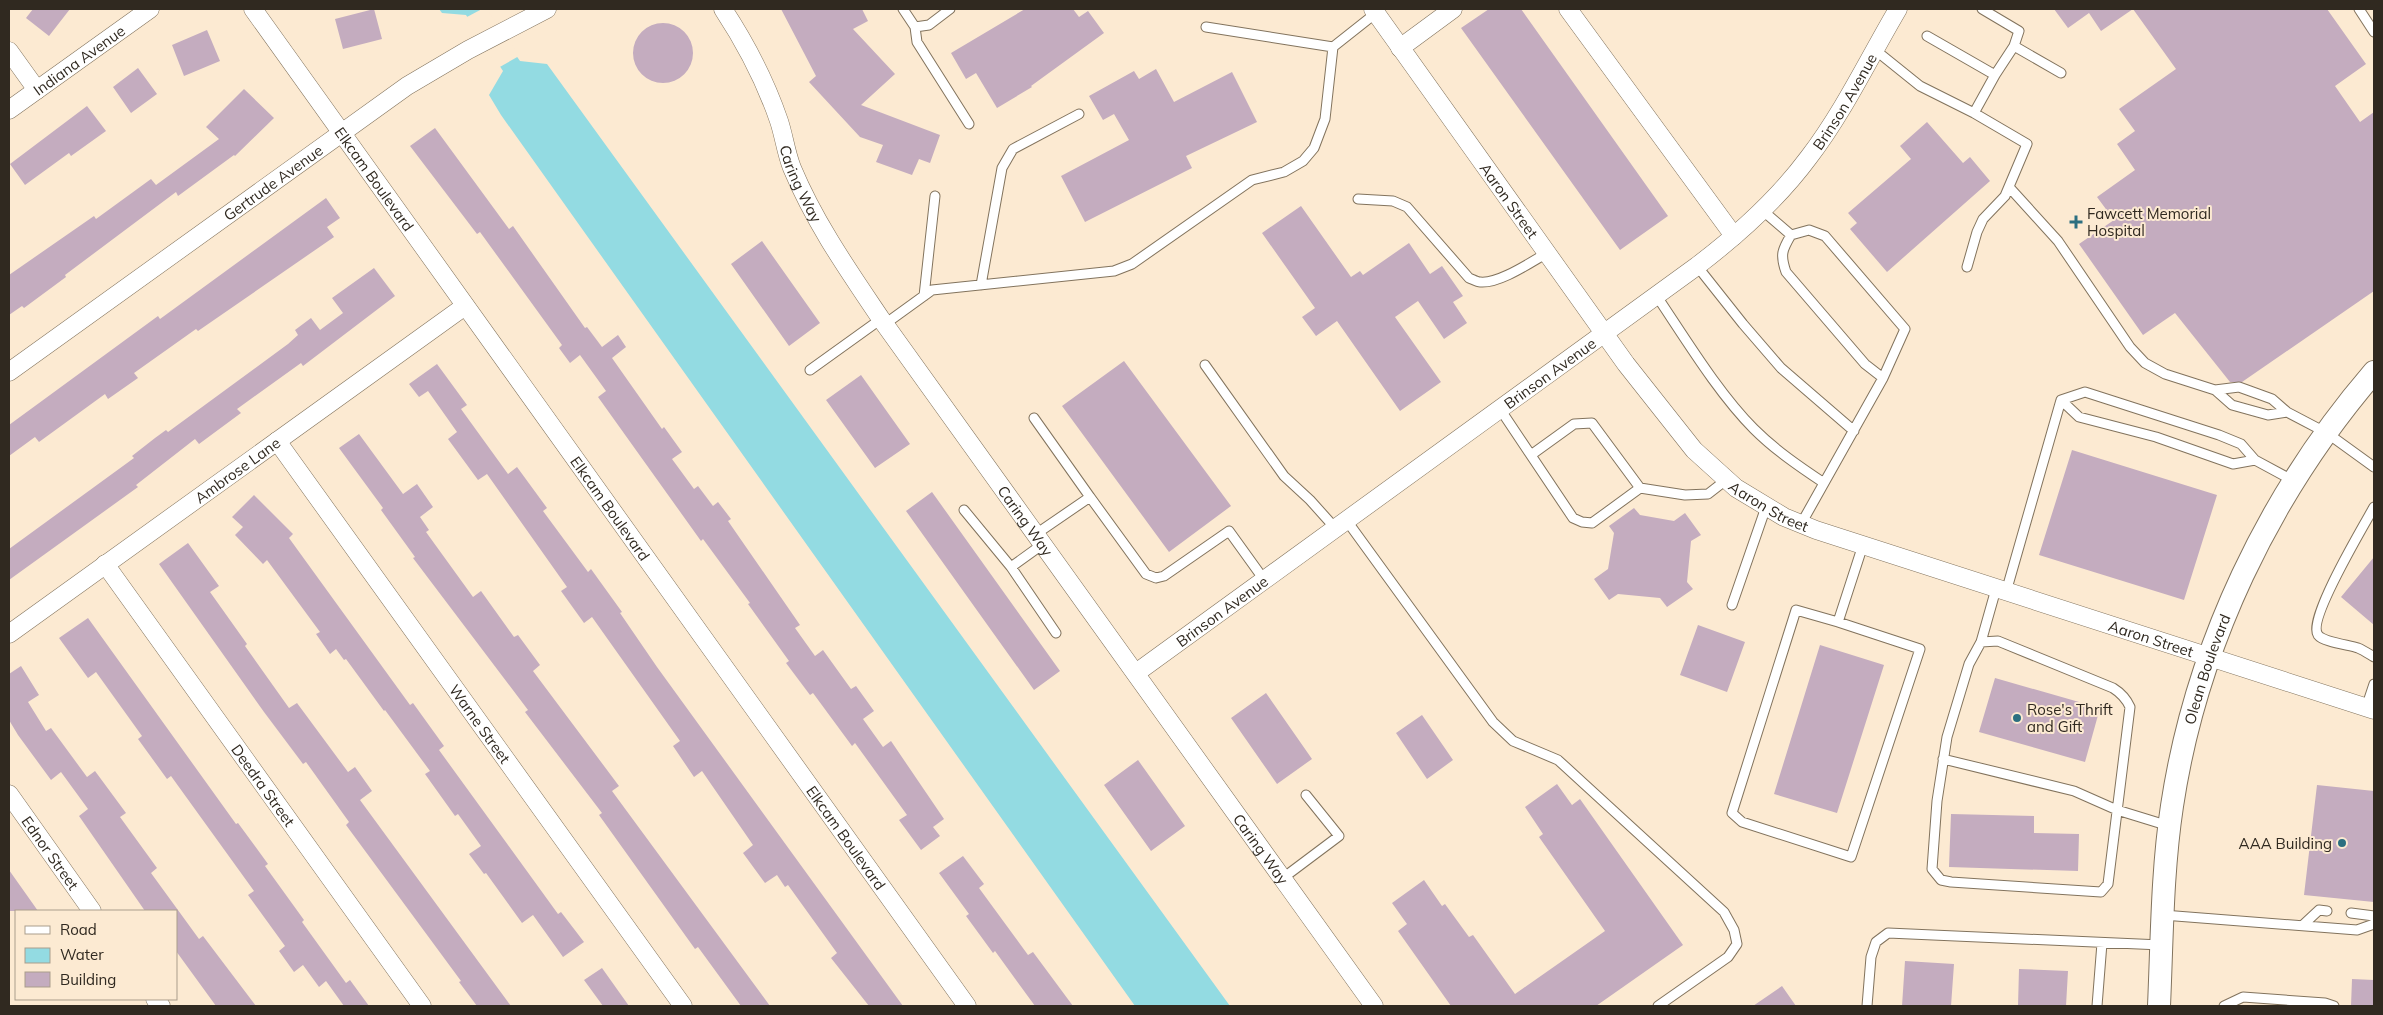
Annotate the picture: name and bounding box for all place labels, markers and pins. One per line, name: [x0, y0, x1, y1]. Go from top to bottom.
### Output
place label: Fawcett Memorial Hospital: [2087, 204, 2211, 240]
marker: Fawcett Memorial Hospital: [2069, 215, 2083, 229]
place label: Rose's Thrift and Gift: [2027, 700, 2113, 736]
marker: Rose's Thrift and Gift: [2011, 712, 2023, 724]
place label: AAA Building: [2239, 834, 2332, 853]
marker: AAA Building: [2336, 837, 2348, 849]

